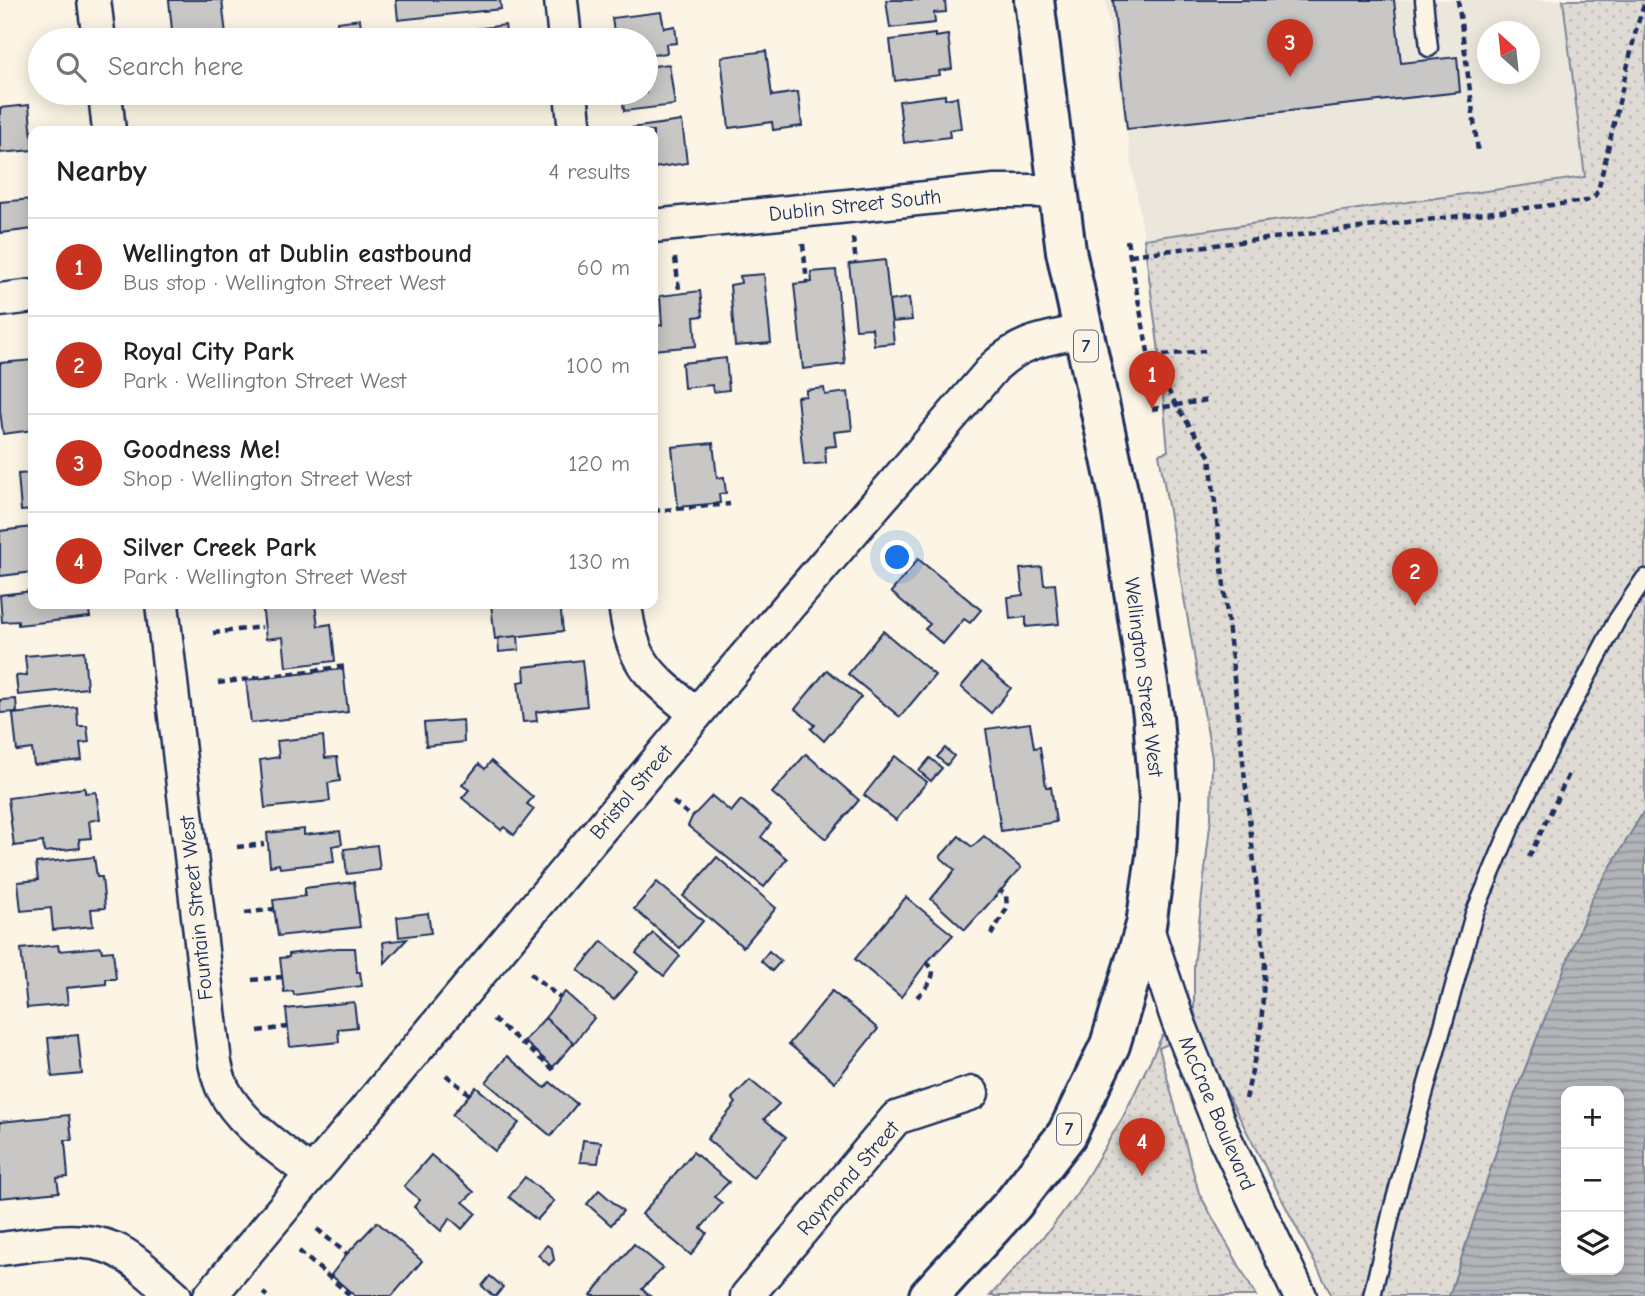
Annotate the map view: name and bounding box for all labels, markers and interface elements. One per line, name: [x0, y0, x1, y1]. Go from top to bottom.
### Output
pin: 3: [1267, 19, 1313, 77]
north arrow: [1477, 21, 1540, 84]
search box: [28, 28, 658, 105]
icon: search: [52, 48, 90, 86]
text: Search here: [108, 52, 243, 82]
text: Nearby: [56, 154, 147, 189]
text: 4 results: [548, 158, 630, 185]
street label: Dublin Street South: [767, 184, 943, 226]
text: Wellington at Dublin eastbound: [123, 239, 472, 269]
text: 1: [74, 254, 84, 281]
text: 60 m: [577, 254, 630, 281]
text: Bus stop · Wellington Street West: [123, 269, 445, 296]
road number: 7: [1074, 330, 1098, 362]
text: Royal City Park: [123, 337, 294, 367]
pin: 1: [1129, 351, 1175, 409]
text: 2: [73, 352, 85, 379]
text: 100 m: [566, 352, 630, 379]
text: Park · Wellington Street West: [123, 367, 406, 394]
text: Goodness Me!: [123, 435, 281, 465]
text: 3: [73, 450, 85, 477]
text: 120 m: [568, 450, 630, 477]
text: Shop · Wellington Street West: [123, 465, 412, 492]
text: Silver Creek Park: [123, 533, 316, 563]
your location: [880, 540, 914, 574]
text: 4: [74, 548, 84, 575]
text: 130 m: [569, 548, 630, 575]
pin: 2: [1392, 548, 1438, 606]
text: Park · Wellington Street West: [123, 563, 406, 590]
street label: Wellington Street West: [1120, 576, 1168, 779]
street label: Bristol Street: [585, 739, 678, 844]
street label: Fountain Street West: [174, 813, 218, 1002]
street label: McCrae Boulevard: [1174, 1032, 1260, 1194]
map controls: [1561, 1086, 1624, 1275]
button: +: [1561, 1086, 1624, 1149]
road number: 7: [1057, 1114, 1081, 1144]
street label: Raymond Street: [792, 1115, 905, 1240]
pin: 4: [1119, 1118, 1165, 1176]
button: −: [1561, 1149, 1624, 1212]
button: layers: [1561, 1212, 1624, 1275]

